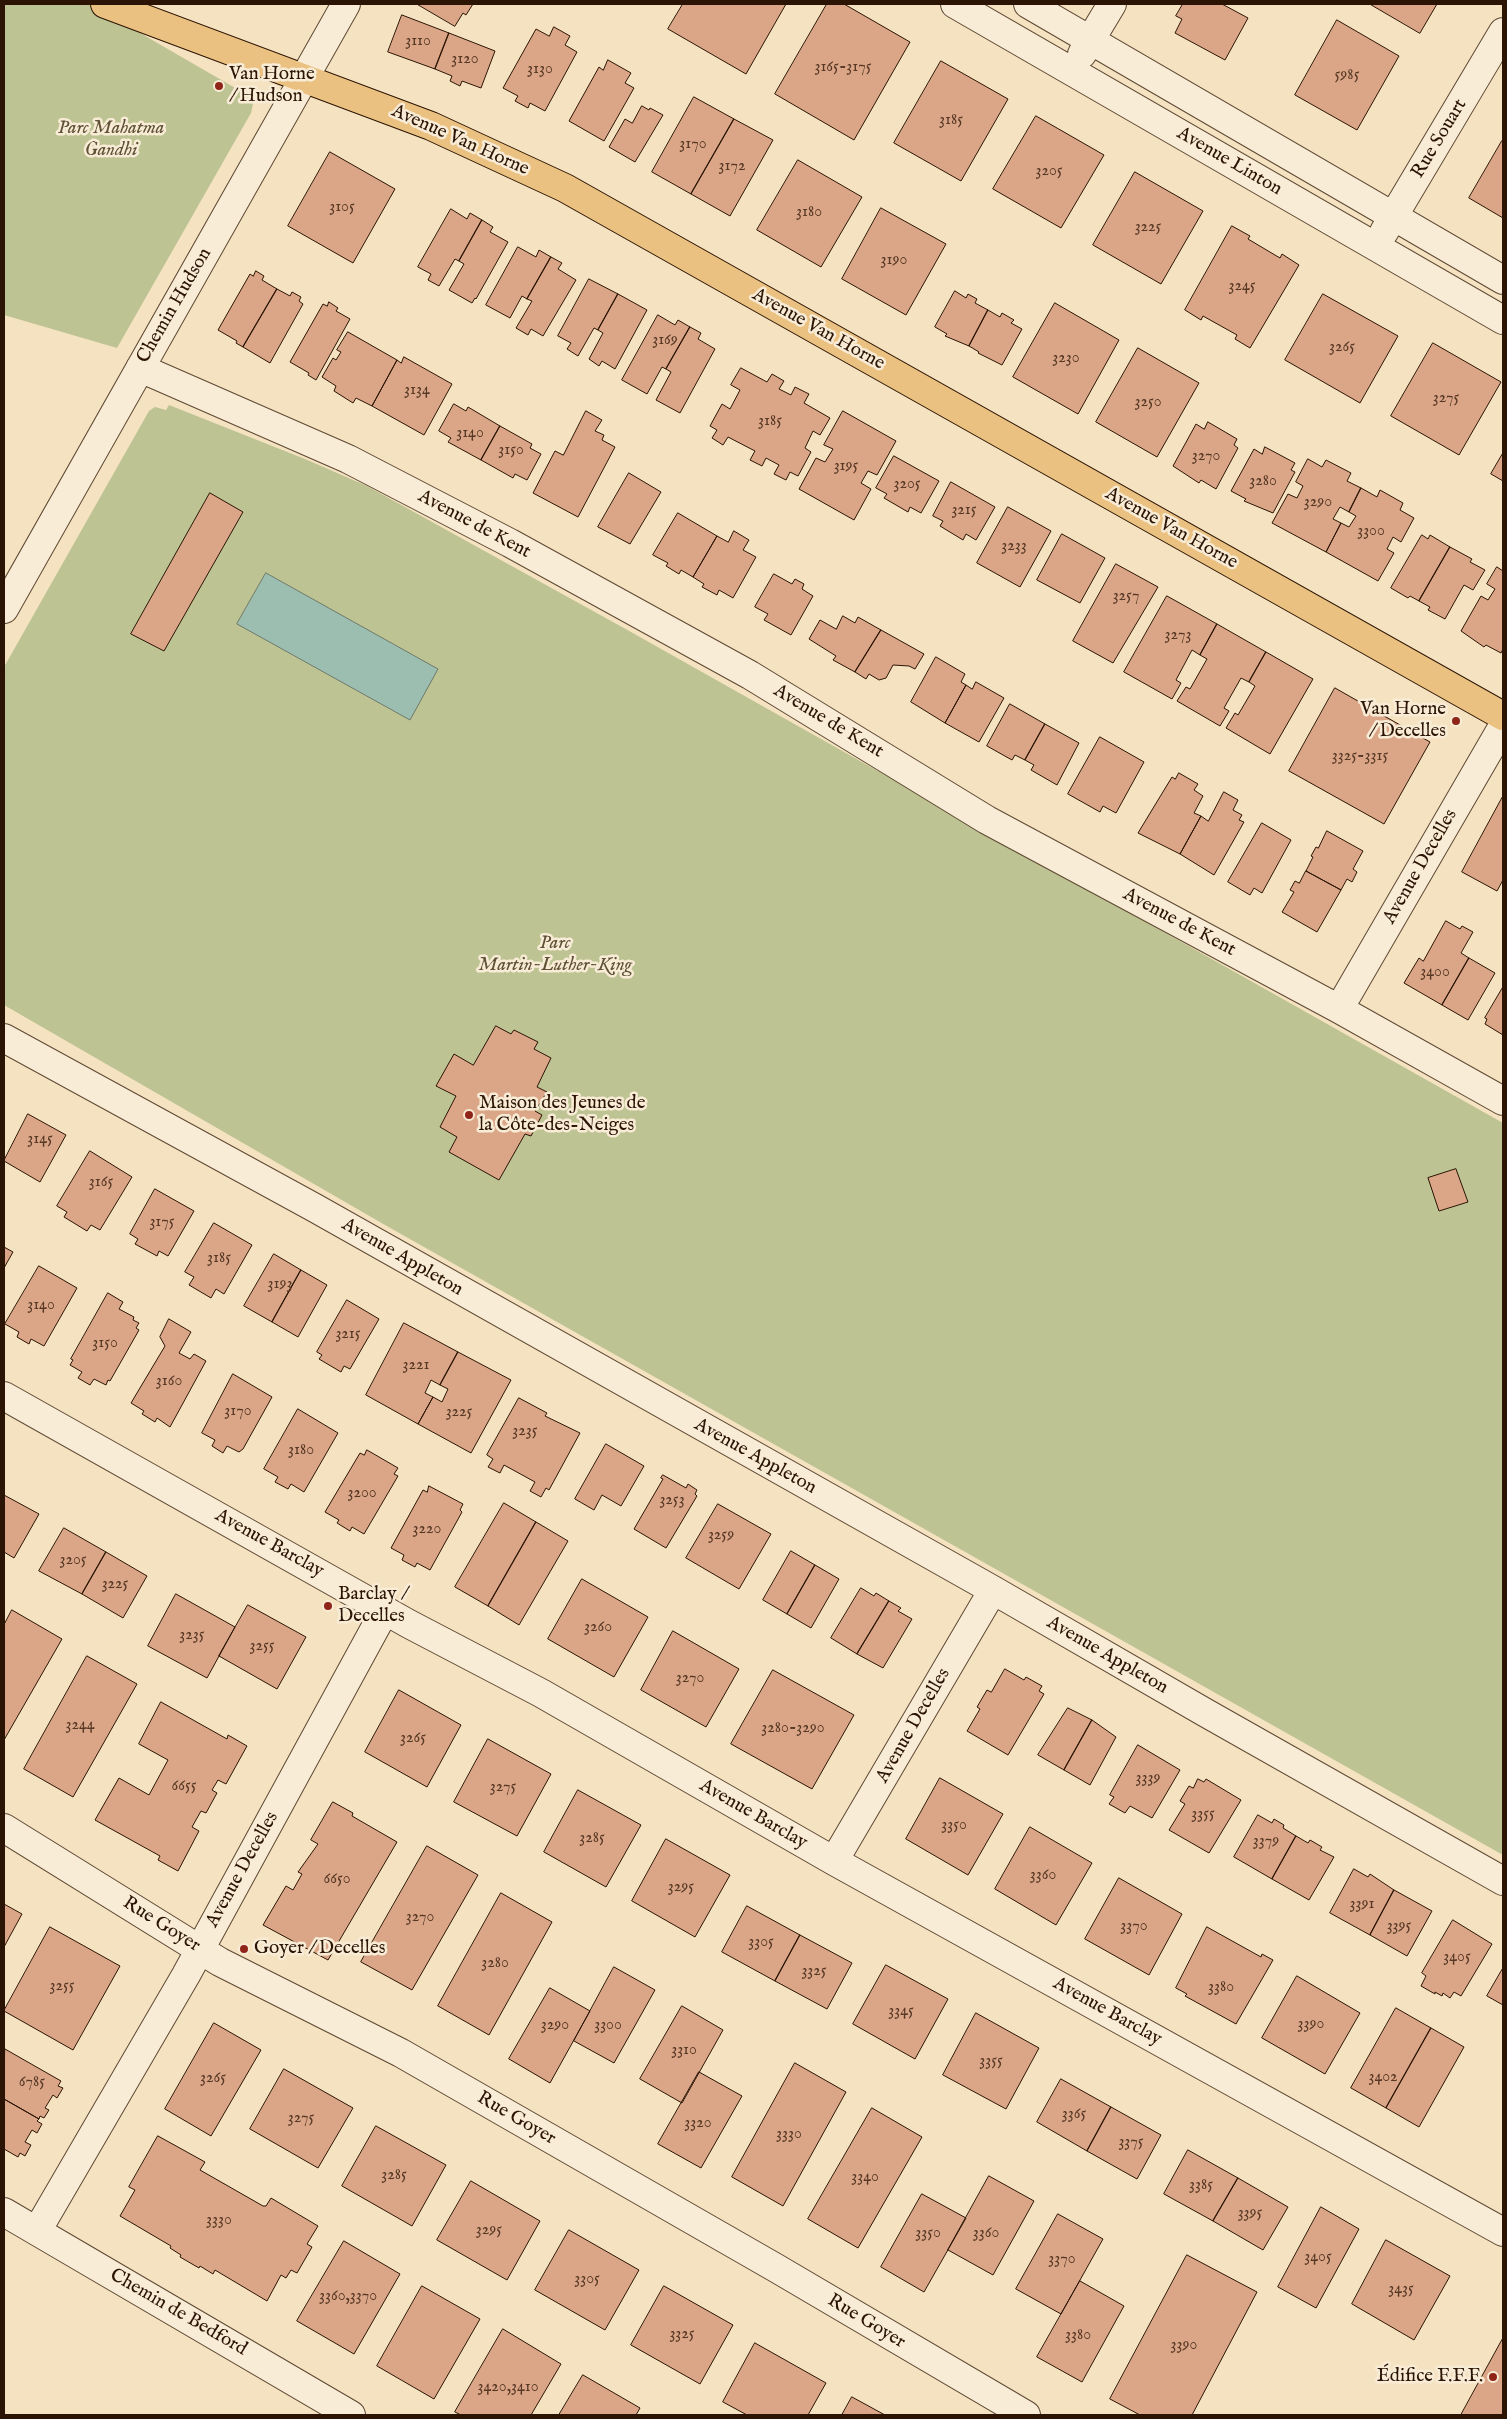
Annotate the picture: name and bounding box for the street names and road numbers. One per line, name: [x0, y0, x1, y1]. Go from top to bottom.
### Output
street label: Rue Souart: [1407, 95, 1473, 183]
street label: Avenue Van Horne: [388, 101, 532, 181]
street label: Avenue Linton: [1172, 123, 1286, 201]
street label: Chemin Hudson: [133, 244, 217, 368]
street label: Avenue Van Horne: [748, 284, 888, 376]
street label: Avenue Van Horne: [1101, 483, 1241, 575]
street label: Avenue de Kent: [414, 486, 534, 564]
street label: Avenue de Kent: [769, 680, 887, 764]
street label: Avenue Decelles: [1379, 806, 1463, 928]
street label: Avenue de Kent: [1119, 884, 1239, 962]
street label: Avenue Appleton: [337, 1214, 467, 1302]
street label: Avenue Appleton: [690, 1414, 820, 1500]
street label: Avenue Barclay: [211, 1505, 327, 1583]
street label: Avenue Appleton: [1042, 1612, 1172, 1700]
street label: Avenue Decelles: [872, 1665, 956, 1787]
street label: Avenue Barclay: [695, 1775, 811, 1855]
street label: Avenue Decelles: [202, 1808, 284, 1932]
street label: Rue Goyer: [118, 1892, 204, 1958]
street label: Avenue Barclay: [1049, 1973, 1165, 2051]
street label: Rue Goyer: [473, 2087, 559, 2151]
street label: Chemin de Bedford: [105, 2264, 251, 2362]
street label: Rue Goyer: [823, 2290, 909, 2354]

